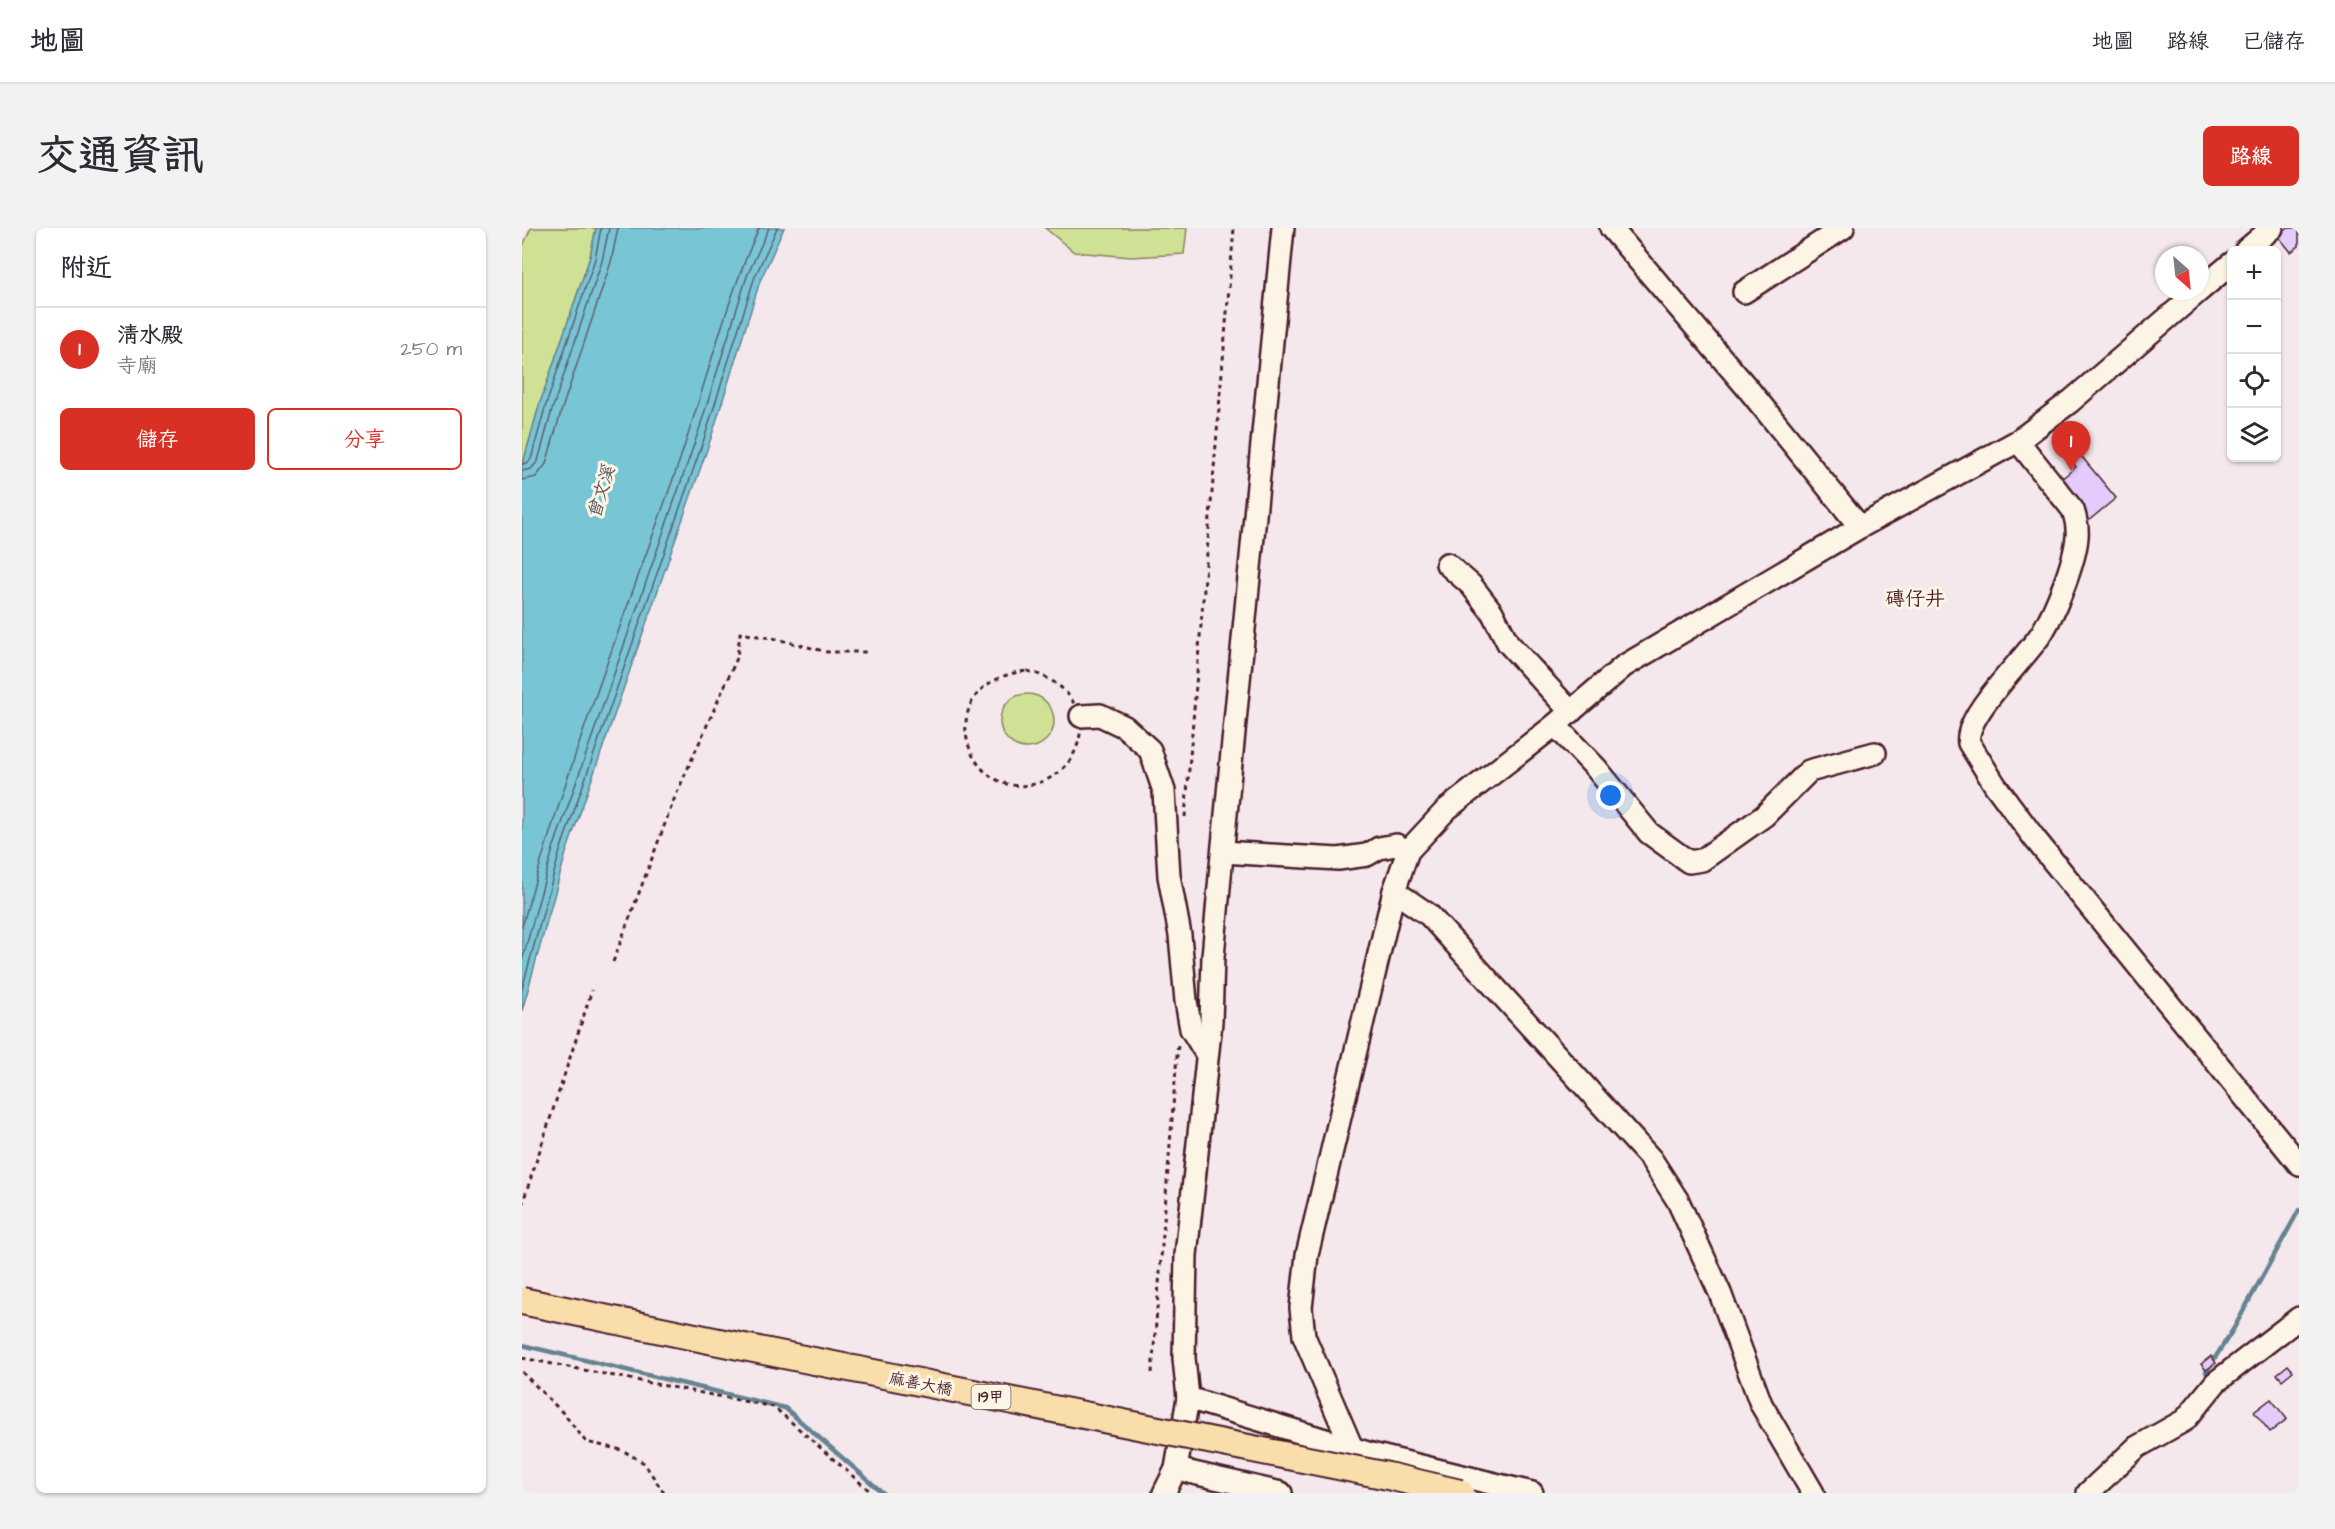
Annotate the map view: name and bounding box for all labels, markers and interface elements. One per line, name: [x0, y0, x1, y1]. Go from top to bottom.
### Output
text: 地圖: [30, 22, 86, 61]
text: 地圖: [2092, 27, 2134, 56]
text: 路線: [2167, 27, 2209, 56]
text: 已儲存: [2242, 27, 2305, 56]
button: 路線: [2203, 126, 2299, 186]
text: 交通資訊: [36, 128, 204, 186]
north arrow: [2155, 246, 2209, 300]
map controls: [2227, 246, 2281, 462]
button: +: [2227, 246, 2281, 300]
text: 附近: [60, 250, 112, 286]
button: −: [2227, 300, 2281, 354]
text: 清水殿: [117, 320, 183, 351]
text: 1: [78, 335, 81, 363]
text: 250 m: [400, 335, 462, 363]
text: 寺廟: [117, 352, 157, 380]
button: locate: [2227, 354, 2281, 408]
button: 儲存: [60, 408, 255, 470]
button: 分享: [267, 408, 462, 470]
button: layers: [2227, 408, 2281, 462]
pin: 1: [2052, 422, 2090, 471]
water label: 曾文溪: [582, 462, 622, 522]
district label: 磚仔井: [1885, 585, 1945, 613]
your location: [1596, 781, 1625, 810]
street label: 麻善大橋: [887, 1367, 954, 1401]
road number: 19甲: [972, 1385, 1010, 1409]

